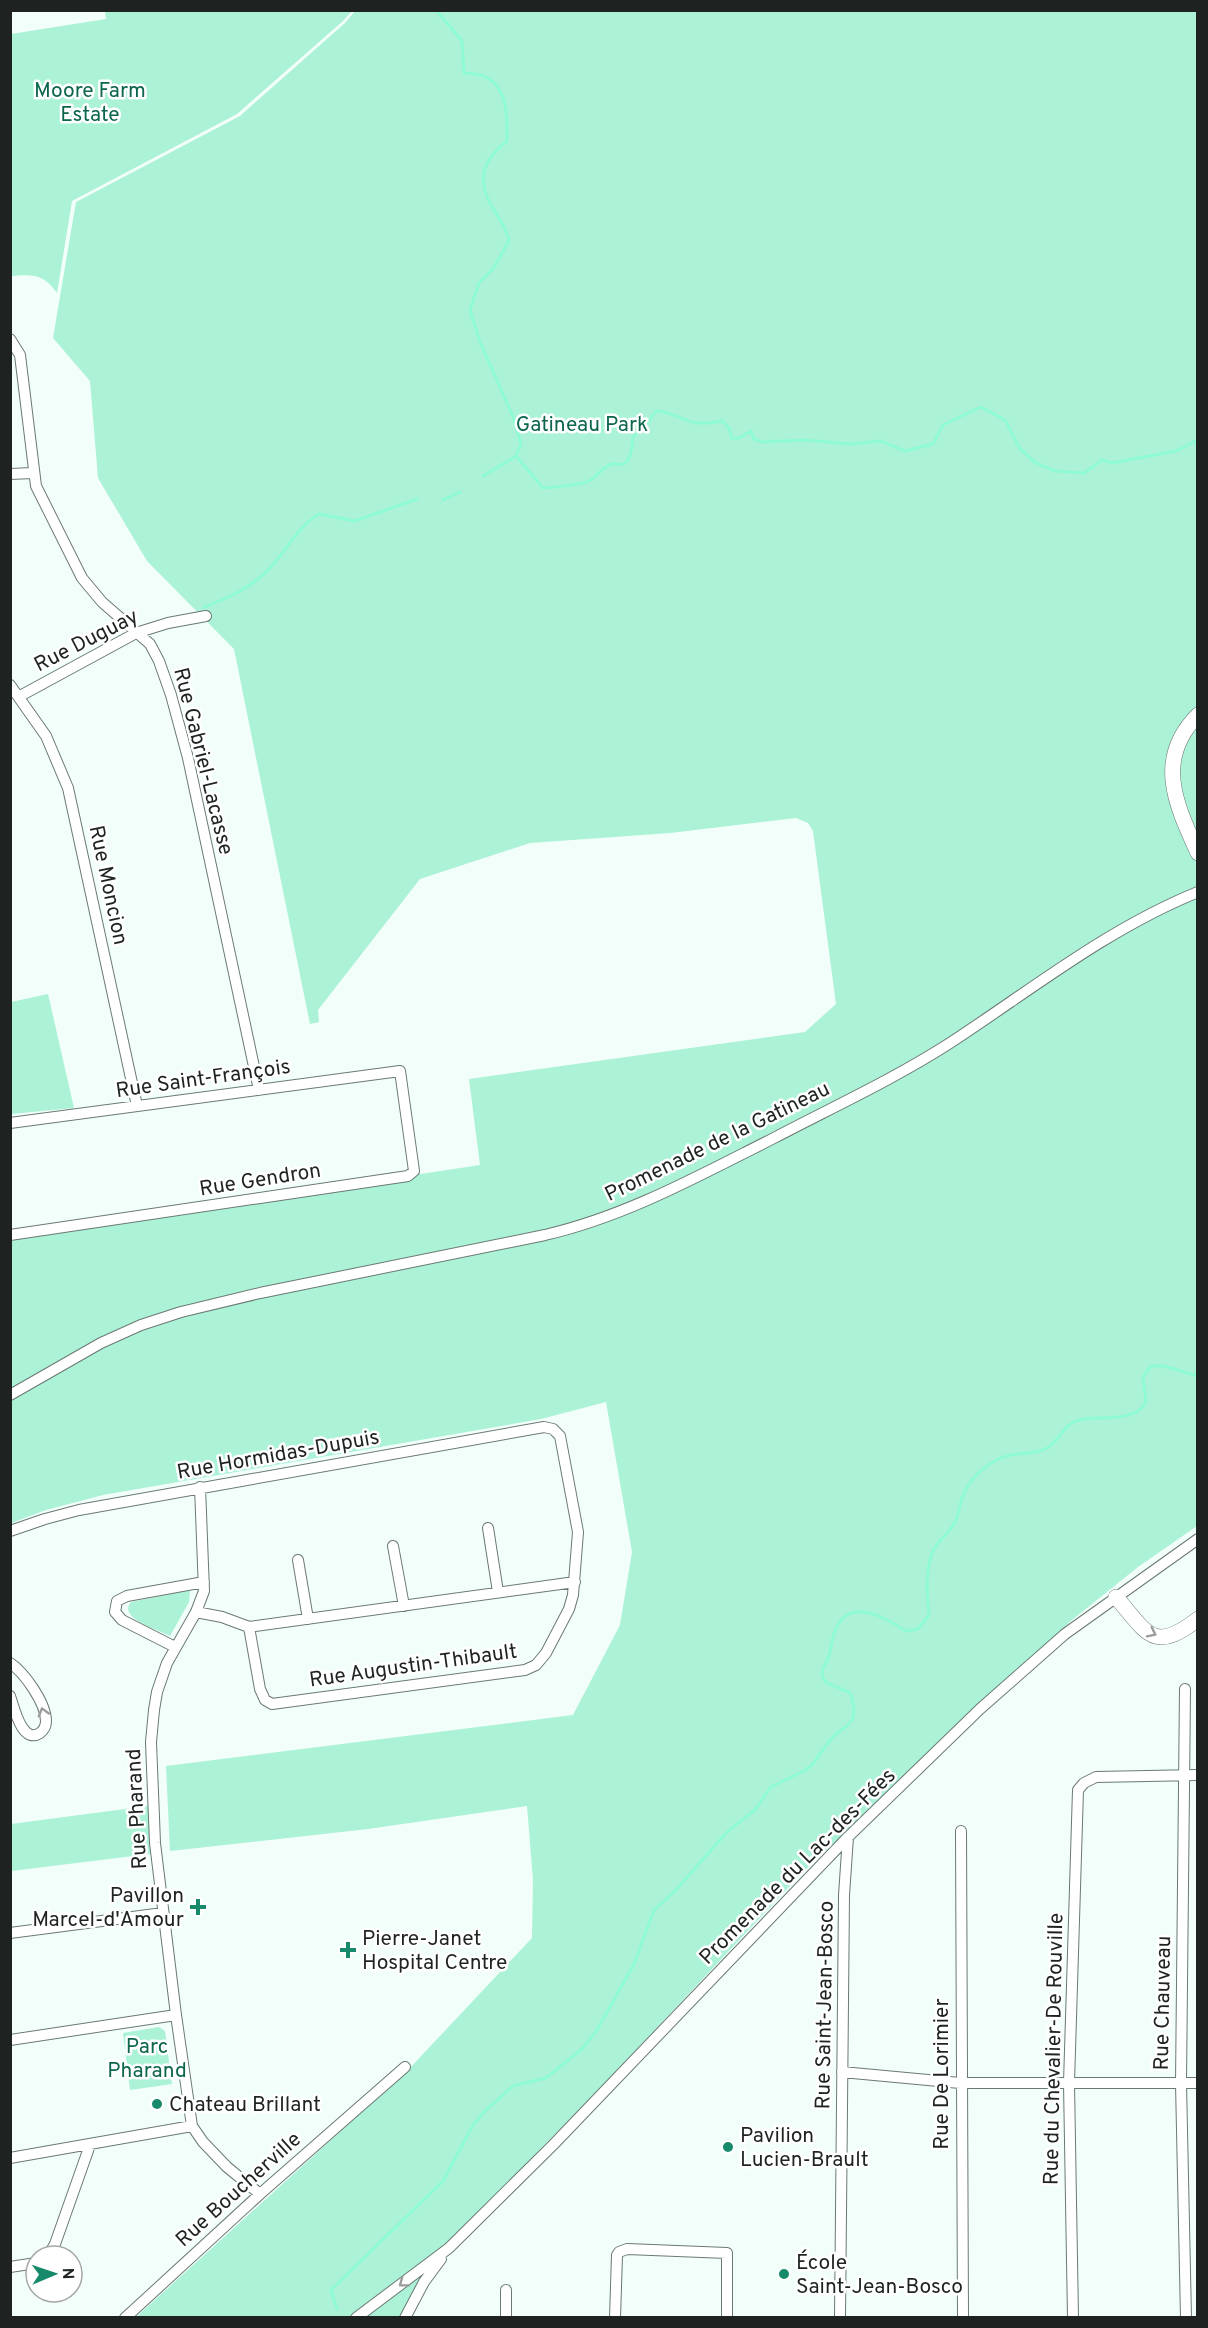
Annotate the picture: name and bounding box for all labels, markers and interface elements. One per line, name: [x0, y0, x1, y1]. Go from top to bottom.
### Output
park label: Moore Farm Estate: [34, 78, 146, 129]
park label: Gatineau Park: [516, 412, 648, 439]
street label: Rue Duguay: [30, 604, 143, 679]
street label: Rue Gabriel-Lacasse: [166, 665, 239, 858]
street label: Rue Moncion: [82, 823, 133, 948]
street label: Rue Saint-François: [114, 1054, 292, 1105]
street label: Promenade de la Gatineau: [601, 1076, 835, 1209]
street label: Rue Gendron: [198, 1158, 323, 1203]
street label: Rue Hormidas-Dupuis: [175, 1424, 382, 1487]
one-way arrow: [1146, 1626, 1157, 1638]
street label: Rue Augustin-Thibault: [307, 1639, 519, 1694]
one-way arrow: [38, 1707, 50, 1718]
street label: Rue Pharand: [121, 1748, 154, 1870]
street label: Promenade du Lac-des-Fées: [694, 1763, 902, 1971]
place label: Pavillon Marcel-d'Amour: [32, 1883, 184, 1934]
marker: Pavillon Marcel-d'Amour: [189, 1898, 207, 1916]
street label: Rue Saint-Jean-Bosco: [810, 1900, 841, 2110]
street label: Rue du Chevalier-De Rouville: [1039, 1913, 1070, 2185]
place label: Pierre-Janet Hospital Centre: [362, 1926, 507, 1977]
street label: Rue Chauveau: [1149, 1935, 1178, 2071]
marker: Pierre-Janet Hospital Centre: [339, 1941, 357, 1959]
street label: Rue De Lorimier: [929, 1998, 956, 2150]
park label: Parc Pharand: [107, 2034, 187, 2085]
place label: Chateau Brillant: [169, 2092, 321, 2119]
marker: Chateau Brillant: [150, 2097, 164, 2111]
place label: Pavilion Lucien-Brault: [740, 2123, 869, 2174]
street label: Rue Boucherville: [171, 2127, 307, 2254]
marker: Pavilion Lucien-Brault: [721, 2140, 735, 2154]
north arrow: [24, 2244, 84, 2304]
place label: École Saint-Jean-Bosco: [796, 2249, 963, 2301]
text: N: [57, 2267, 77, 2280]
marker: École Saint-Jean-Bosco: [777, 2267, 791, 2281]
one-way arrow: [398, 2276, 409, 2287]

